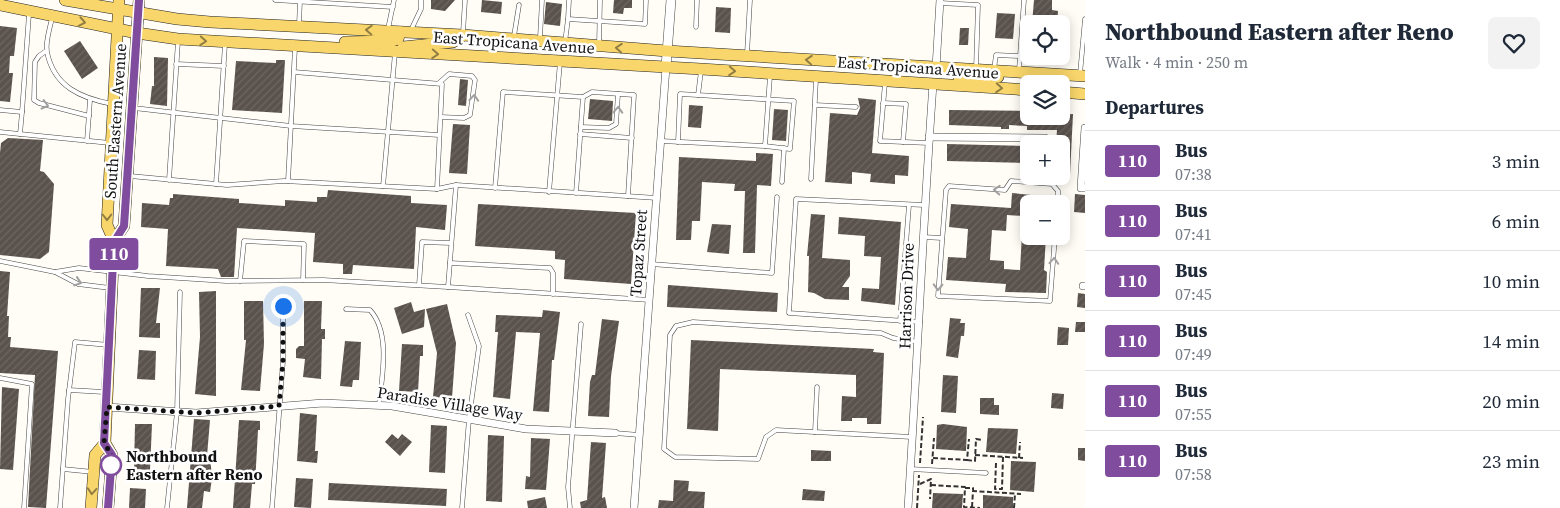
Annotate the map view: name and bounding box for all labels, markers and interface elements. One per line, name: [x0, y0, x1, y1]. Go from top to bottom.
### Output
map controls: [1020, 15, 1070, 245]
button: locate: [1020, 15, 1070, 65]
text: Northbound Eastern after Reno: [1105, 15, 1454, 48]
one-way arrow: [78, 16, 87, 26]
button: heart: [1488, 17, 1540, 69]
one-way arrow: [365, 25, 373, 36]
street label: East Tropicana Avenue: [433, 25, 595, 59]
one-way arrow: [199, 35, 207, 46]
one-way arrow: [614, 42, 622, 53]
street label: South Eastern Avenue: [99, 43, 131, 199]
one-way arrow: [431, 48, 439, 59]
street label: East Tropicana Avenue: [837, 50, 999, 84]
text: Walk · 4 min · 250 m: [1105, 51, 1248, 73]
one-way arrow: [805, 54, 813, 65]
one-way arrow: [728, 65, 736, 76]
button: layers: [1020, 75, 1070, 125]
one-way arrow: [995, 83, 1003, 94]
one-way arrow: [468, 93, 479, 101]
text: Departures: [1105, 94, 1204, 120]
one-way arrow: [41, 99, 49, 109]
one-way arrow: [612, 106, 623, 114]
button: +: [1020, 135, 1070, 185]
text: Bus: [1175, 137, 1207, 163]
text: 110: [1118, 148, 1147, 173]
text: 3 min: [1492, 148, 1540, 174]
text: 07:38: [1175, 163, 1212, 185]
one-way arrow: [993, 184, 1001, 195]
button: −: [1020, 195, 1070, 245]
text: Bus: [1175, 197, 1207, 223]
street label: Topaz Street: [624, 208, 652, 297]
text: 110: [1118, 208, 1147, 233]
text: 6 min: [1492, 208, 1540, 234]
one-way arrow: [102, 214, 112, 222]
text: 07:41: [1175, 223, 1212, 245]
line badge: 110: [85, 238, 143, 270]
text: 110: [99, 241, 129, 266]
street label: Harrison Drive: [893, 242, 919, 350]
one-way arrow: [1048, 256, 1059, 264]
text: Bus: [1175, 257, 1207, 283]
text: 110: [1118, 268, 1147, 293]
text: 10 min: [1482, 268, 1540, 294]
one-way arrow: [73, 276, 82, 286]
one-way arrow: [933, 283, 944, 291]
text: 07:45: [1175, 283, 1212, 305]
your location: [271, 294, 296, 319]
text: Bus: [1175, 317, 1207, 343]
text: 110: [1118, 328, 1147, 353]
text: 14 min: [1482, 328, 1540, 354]
text: 07:49: [1175, 343, 1212, 365]
text: Bus: [1175, 377, 1207, 403]
street label: Paradise Village Way: [376, 381, 525, 425]
text: 110: [1118, 388, 1147, 413]
text: 20 min: [1482, 388, 1540, 414]
text: 07:55: [1175, 403, 1212, 425]
text: Bus: [1175, 437, 1207, 463]
place label: Northbound Eastern after Reno: [126, 445, 262, 485]
text: 110: [1118, 448, 1147, 473]
text: 23 min: [1482, 448, 1540, 474]
marker: Northbound Eastern after Reno: [100, 454, 122, 476]
text: 07:58: [1175, 463, 1212, 485]
one-way arrow: [87, 488, 98, 496]

